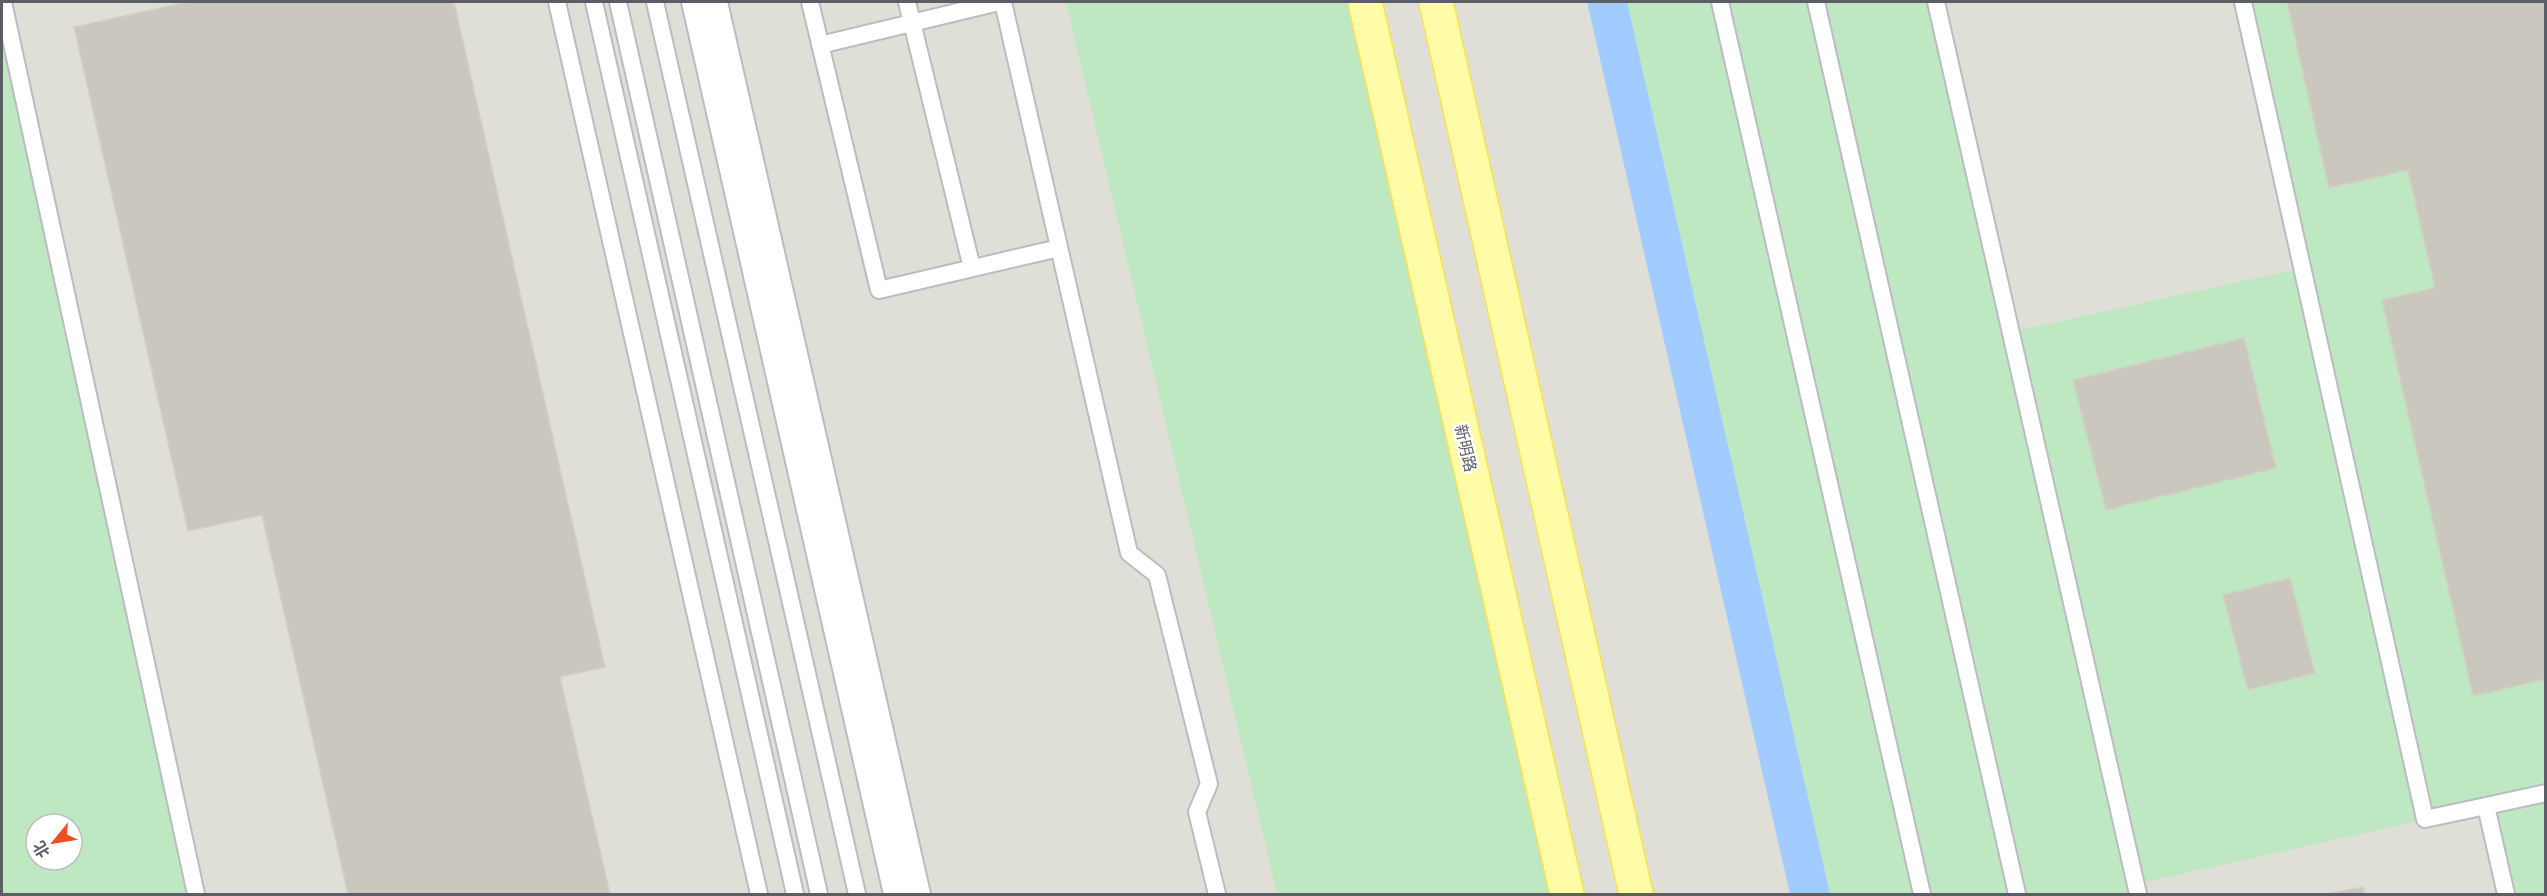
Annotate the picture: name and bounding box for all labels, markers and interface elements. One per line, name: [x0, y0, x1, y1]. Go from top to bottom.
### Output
street label: 新明路: [1451, 422, 1481, 474]
north arrow: [24, 812, 84, 872]
text: 北: [28, 838, 54, 861]

